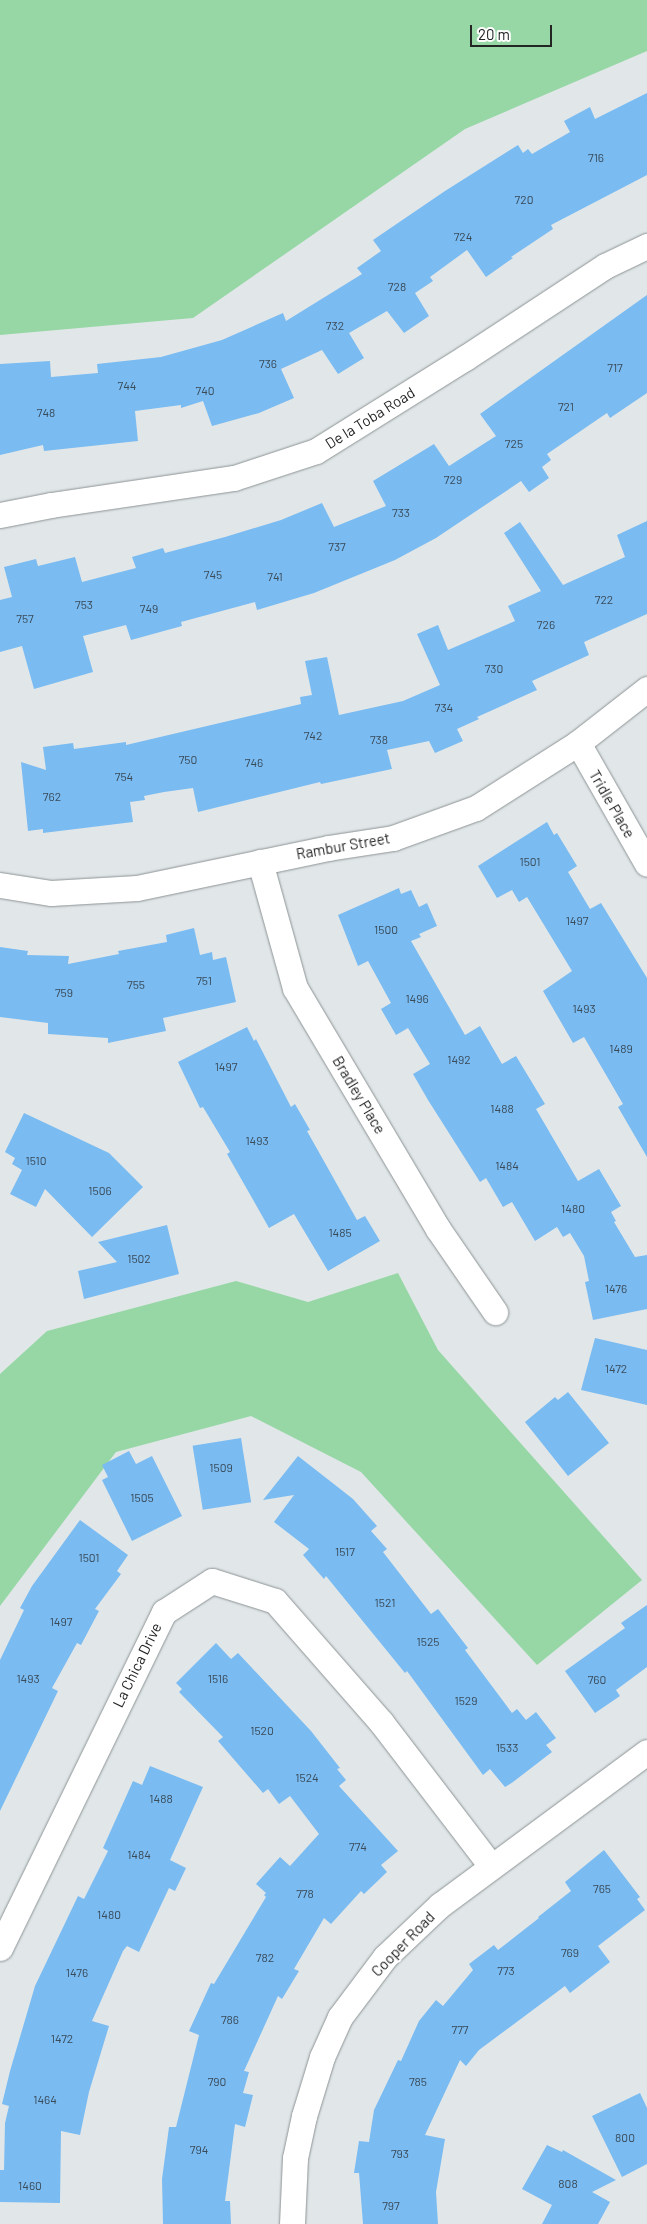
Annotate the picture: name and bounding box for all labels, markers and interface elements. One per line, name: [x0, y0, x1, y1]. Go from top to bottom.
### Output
scale bar: [472, 15, 554, 47]
text: 20 m: [478, 25, 510, 43]
house number: 716: [588, 151, 604, 165]
house number: 720: [515, 193, 533, 207]
house number: 724: [454, 230, 472, 244]
house number: 728: [388, 280, 406, 294]
house number: 732: [326, 319, 344, 333]
house number: 736: [259, 357, 277, 371]
house number: 717: [607, 361, 623, 375]
house number: 744: [118, 379, 136, 393]
street label: De la Toba Road: [322, 383, 418, 453]
house number: 740: [195, 384, 215, 398]
house number: 721: [558, 400, 574, 414]
house number: 748: [37, 406, 55, 420]
house number: 725: [505, 437, 523, 451]
house number: 729: [444, 473, 462, 487]
house number: 733: [392, 506, 410, 520]
house number: 737: [328, 540, 346, 554]
house number: 745: [204, 568, 222, 582]
house number: 741: [267, 570, 283, 584]
house number: 722: [595, 593, 613, 607]
house number: 753: [75, 598, 93, 612]
house number: 749: [140, 602, 158, 616]
house number: 757: [16, 612, 34, 626]
house number: 726: [537, 618, 555, 632]
house number: 730: [485, 662, 503, 676]
house number: 734: [435, 701, 453, 715]
house number: 742: [304, 729, 322, 743]
house number: 738: [370, 733, 388, 747]
house number: 750: [179, 753, 197, 767]
house number: 746: [245, 756, 263, 770]
street label: Tridle Place: [585, 767, 639, 841]
house number: 754: [115, 770, 133, 784]
house number: 762: [43, 790, 61, 804]
street label: Rambur Street: [295, 829, 391, 863]
house number: 1501: [519, 855, 541, 869]
house number: 1497: [566, 914, 588, 928]
house number: 1500: [374, 923, 398, 937]
house number: 751: [196, 974, 212, 988]
house number: 755: [127, 978, 145, 992]
house number: 759: [55, 986, 73, 1000]
house number: 1496: [405, 992, 429, 1006]
house number: 1493: [572, 1002, 596, 1016]
house number: 1489: [609, 1042, 633, 1056]
street label: Bradley Place: [329, 1053, 389, 1137]
house number: 1492: [447, 1053, 471, 1067]
house number: 1497: [215, 1060, 237, 1074]
house number: 1488: [490, 1102, 514, 1116]
house number: 1493: [245, 1134, 269, 1148]
house number: 1510: [25, 1154, 47, 1168]
house number: 1484: [495, 1159, 519, 1173]
house number: 1506: [88, 1184, 112, 1198]
house number: 1480: [561, 1202, 585, 1216]
house number: 1485: [328, 1226, 352, 1240]
house number: 1502: [127, 1252, 151, 1266]
house number: 1476: [605, 1282, 627, 1296]
house number: 1472: [605, 1362, 627, 1376]
house number: 1509: [209, 1461, 233, 1475]
house number: 1505: [130, 1491, 154, 1505]
house number: 1517: [335, 1545, 355, 1559]
house number: 1501: [78, 1551, 100, 1565]
house number: 1521: [375, 1596, 395, 1610]
house number: 1497: [50, 1615, 72, 1629]
street label: La Chica Drive: [109, 1620, 165, 1710]
house number: 1525: [417, 1635, 439, 1649]
house number: 1493: [16, 1672, 40, 1686]
house number: 1516: [208, 1672, 228, 1686]
house number: 760: [588, 1673, 606, 1687]
house number: 1529: [454, 1694, 478, 1708]
house number: 1520: [250, 1724, 274, 1738]
house number: 1533: [496, 1741, 518, 1755]
house number: 1524: [295, 1771, 319, 1785]
house number: 1488: [149, 1792, 173, 1806]
house number: 774: [349, 1840, 367, 1854]
house number: 1484: [127, 1848, 151, 1862]
house number: 765: [593, 1882, 611, 1896]
house number: 778: [296, 1887, 314, 1901]
house number: 1480: [97, 1908, 121, 1922]
street label: Cooper Road: [368, 1908, 438, 1980]
house number: 769: [561, 1946, 579, 1960]
house number: 782: [256, 1951, 274, 1965]
house number: 773: [497, 1964, 515, 1978]
house number: 1476: [66, 1966, 88, 1980]
house number: 786: [221, 2013, 239, 2027]
house number: 777: [451, 2023, 469, 2037]
house number: 1472: [51, 2032, 73, 2046]
house number: 790: [208, 2075, 226, 2089]
house number: 785: [409, 2075, 427, 2089]
house number: 1464: [33, 2093, 57, 2107]
house number: 800: [615, 2131, 635, 2145]
house number: 794: [190, 2143, 208, 2157]
house number: 793: [391, 2147, 409, 2161]
house number: 808: [558, 2177, 578, 2191]
house number: 1460: [18, 2179, 42, 2193]
house number: 797: [382, 2199, 400, 2213]

